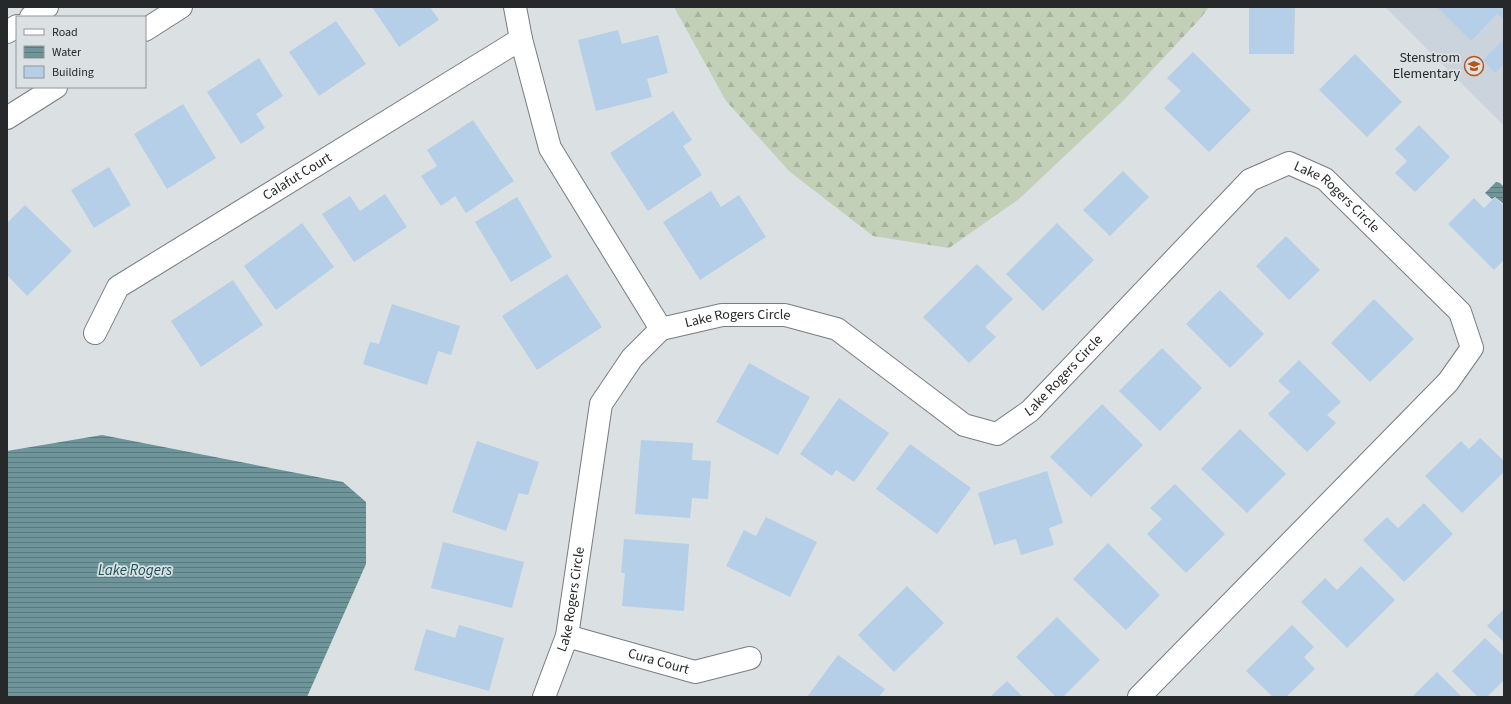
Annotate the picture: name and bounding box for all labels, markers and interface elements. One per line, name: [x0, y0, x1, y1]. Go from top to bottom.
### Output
legend: [16, 16, 146, 88]
text: Road: [52, 24, 78, 41]
text: Water: [52, 44, 82, 61]
place label: Stenstrom Elementary: [1393, 48, 1460, 84]
school or university icon: Stenstrom Elementary: [1463, 55, 1485, 77]
text: Building: [52, 64, 94, 81]
street label: Calafut Court: [259, 148, 336, 206]
street label: Lake Rogers Circle: [1291, 156, 1384, 237]
street label: Lake Rogers Circle: [683, 305, 793, 333]
street label: Lake Rogers Circle: [1021, 330, 1108, 422]
street label: Lake Rogers Circle: [552, 546, 590, 655]
water label: Lake Rogers: [98, 560, 172, 581]
street label: Cura Court: [626, 644, 692, 680]

